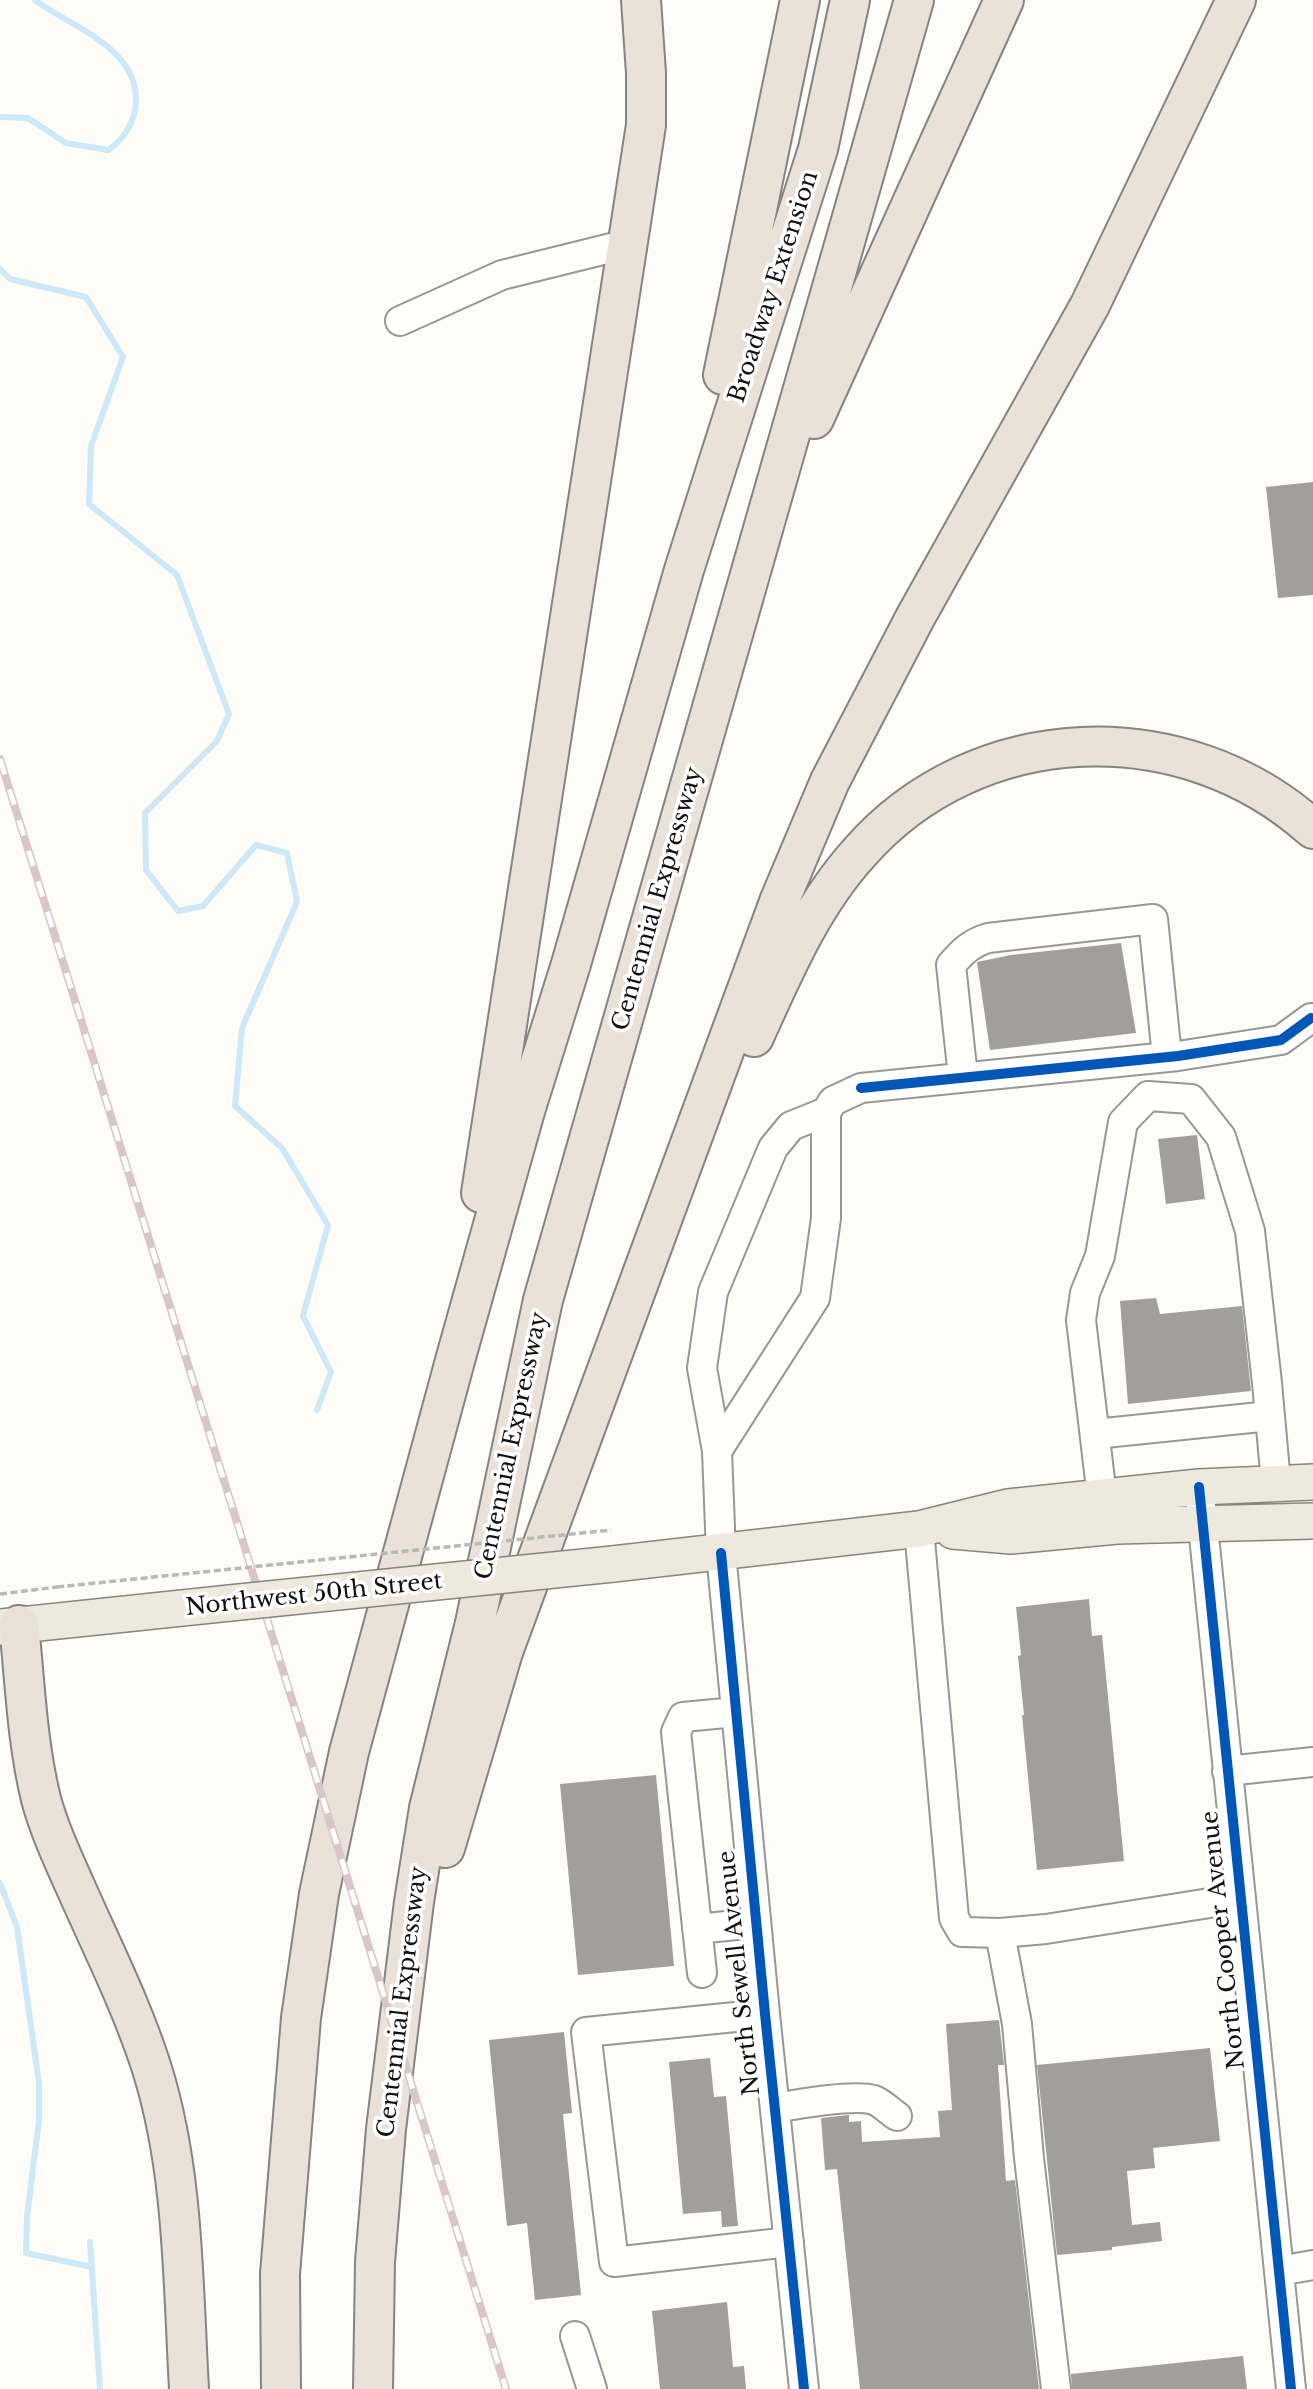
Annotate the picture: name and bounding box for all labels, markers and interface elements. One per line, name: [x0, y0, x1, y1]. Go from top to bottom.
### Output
street label: Broadway Extension: [723, 168, 825, 406]
street label: Centennial Expressway: [607, 764, 709, 1034]
street label: Centennial Expressway: [470, 1310, 554, 1582]
street label: Northwest 50th Street: [184, 1568, 444, 1622]
street label: North Cooper Avenue: [1197, 1809, 1251, 2071]
street label: North Sewell Avenue: [713, 1849, 767, 2097]
street label: Centennial Expressway: [373, 1865, 433, 2139]

